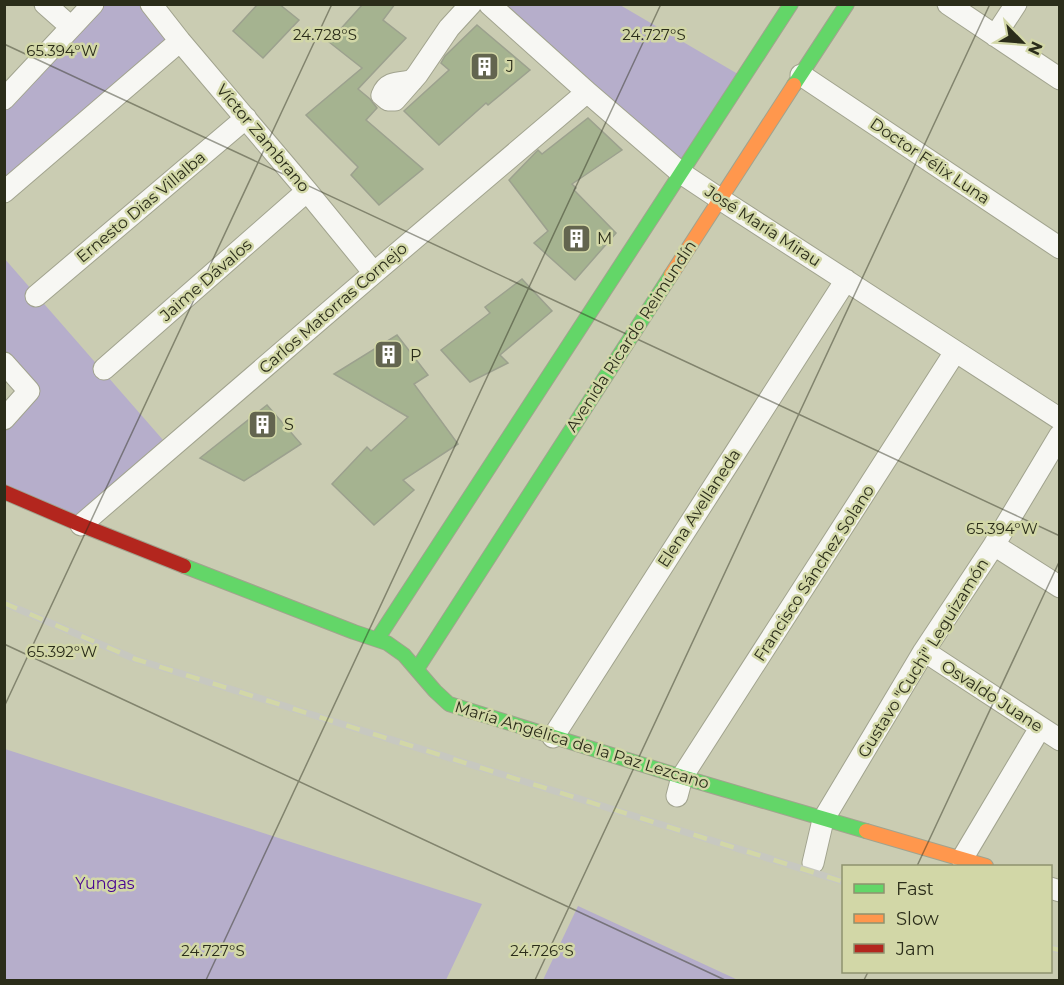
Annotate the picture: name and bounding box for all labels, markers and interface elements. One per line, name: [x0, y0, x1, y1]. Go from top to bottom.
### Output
north arrow: [992, 12, 1052, 72]
text: 24.728°S: [293, 25, 357, 44]
text: 24.727°S: [622, 25, 686, 44]
text: N: [1024, 38, 1046, 58]
text: 65.394°W: [26, 41, 98, 60]
building icon: J: [469, 50, 501, 82]
place label: J: [505, 57, 514, 76]
street label: Víctor Zambrano: [212, 80, 314, 196]
street label: Doctor Félix Luna: [867, 114, 993, 208]
street label: Ernesto Dias Villalba: [73, 148, 209, 266]
street label: José María Mirau: [701, 181, 824, 271]
building icon: M: [560, 222, 592, 254]
place label: M: [597, 229, 612, 248]
street label: Jaime Dávalos: [156, 235, 256, 326]
street label: Avenida Ricardo Reimundín: [562, 237, 700, 435]
street label: Carlos Matorras Cornejo: [255, 239, 411, 377]
building icon: P: [373, 339, 405, 371]
place label: P: [410, 346, 422, 365]
building icon: S: [247, 408, 279, 440]
place label: S: [284, 415, 294, 434]
street label: Elena Avellaneda: [654, 445, 744, 571]
street label: Francisco Sánchez Solano: [750, 481, 878, 665]
text: 65.394°W: [966, 519, 1038, 538]
street label: Gustavo "Cuchi" Leguizamón: [854, 555, 992, 761]
text: 65.392°W: [27, 642, 98, 661]
street label: Osvaldo Juane: [938, 656, 1046, 736]
street label: María Angélica de la Paz Lezcano: [452, 697, 712, 793]
legend: [842, 865, 1052, 973]
park label: Yungas: [75, 874, 135, 893]
text: Fast: [896, 878, 934, 900]
text: Slow: [896, 908, 939, 930]
text: Jam: [895, 938, 935, 960]
text: 24.727°S: [181, 941, 245, 960]
text: 24.726°S: [510, 941, 574, 960]

